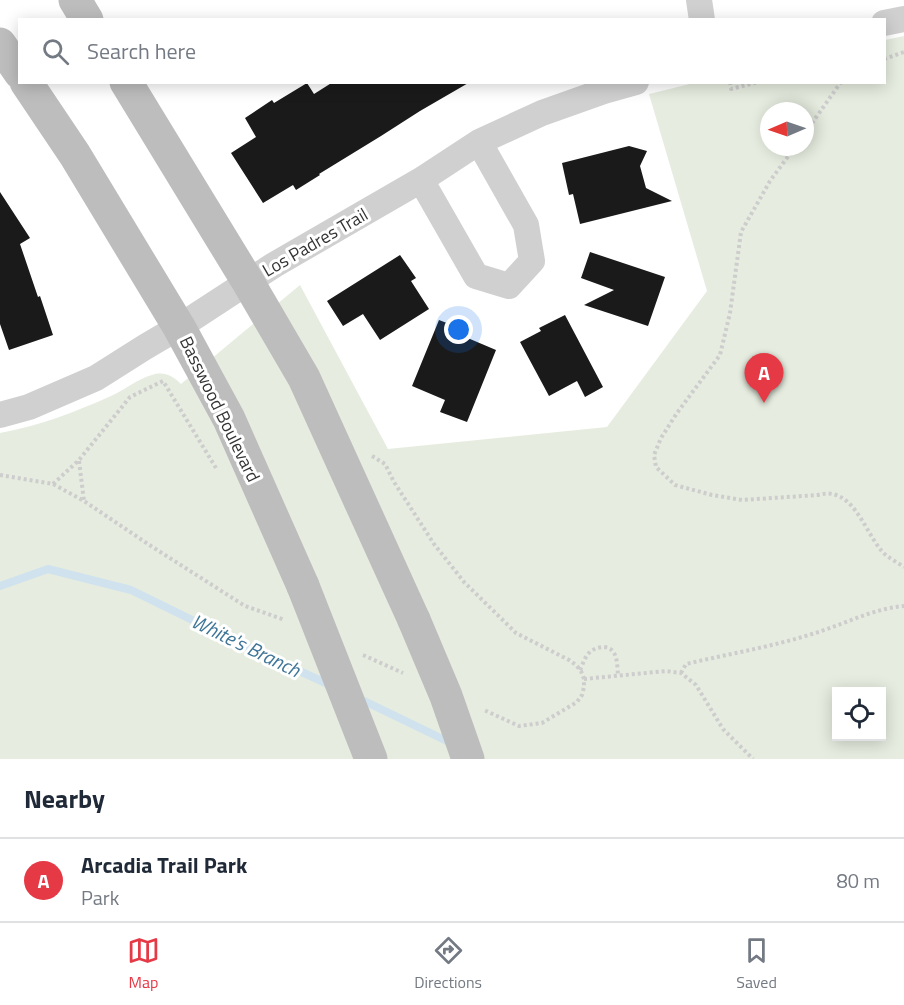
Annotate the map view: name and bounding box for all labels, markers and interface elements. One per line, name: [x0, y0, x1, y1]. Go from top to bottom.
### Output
search box: [18, 18, 886, 84]
text: Search here: [87, 34, 196, 68]
icon: search: [39, 35, 72, 68]
north arrow: [760, 102, 814, 156]
street label: Los Padres Trail: [257, 201, 373, 283]
your location: [444, 315, 473, 344]
street label: Basswood Boulevard: [173, 332, 267, 486]
pin: A: [744, 354, 783, 403]
water label: White's Branch: [186, 605, 307, 685]
map controls: [832, 687, 886, 741]
button: locate: [832, 687, 886, 741]
text: Nearby: [24, 779, 105, 818]
text: Arcadia Trail Park: [81, 848, 247, 882]
text: A: [37, 865, 50, 896]
text: 80 m: [836, 865, 880, 896]
text: Park: [81, 882, 119, 913]
tab: Map: [127, 934, 160, 994]
tab: Directions: [414, 934, 482, 994]
tab: Saved: [736, 934, 777, 994]

